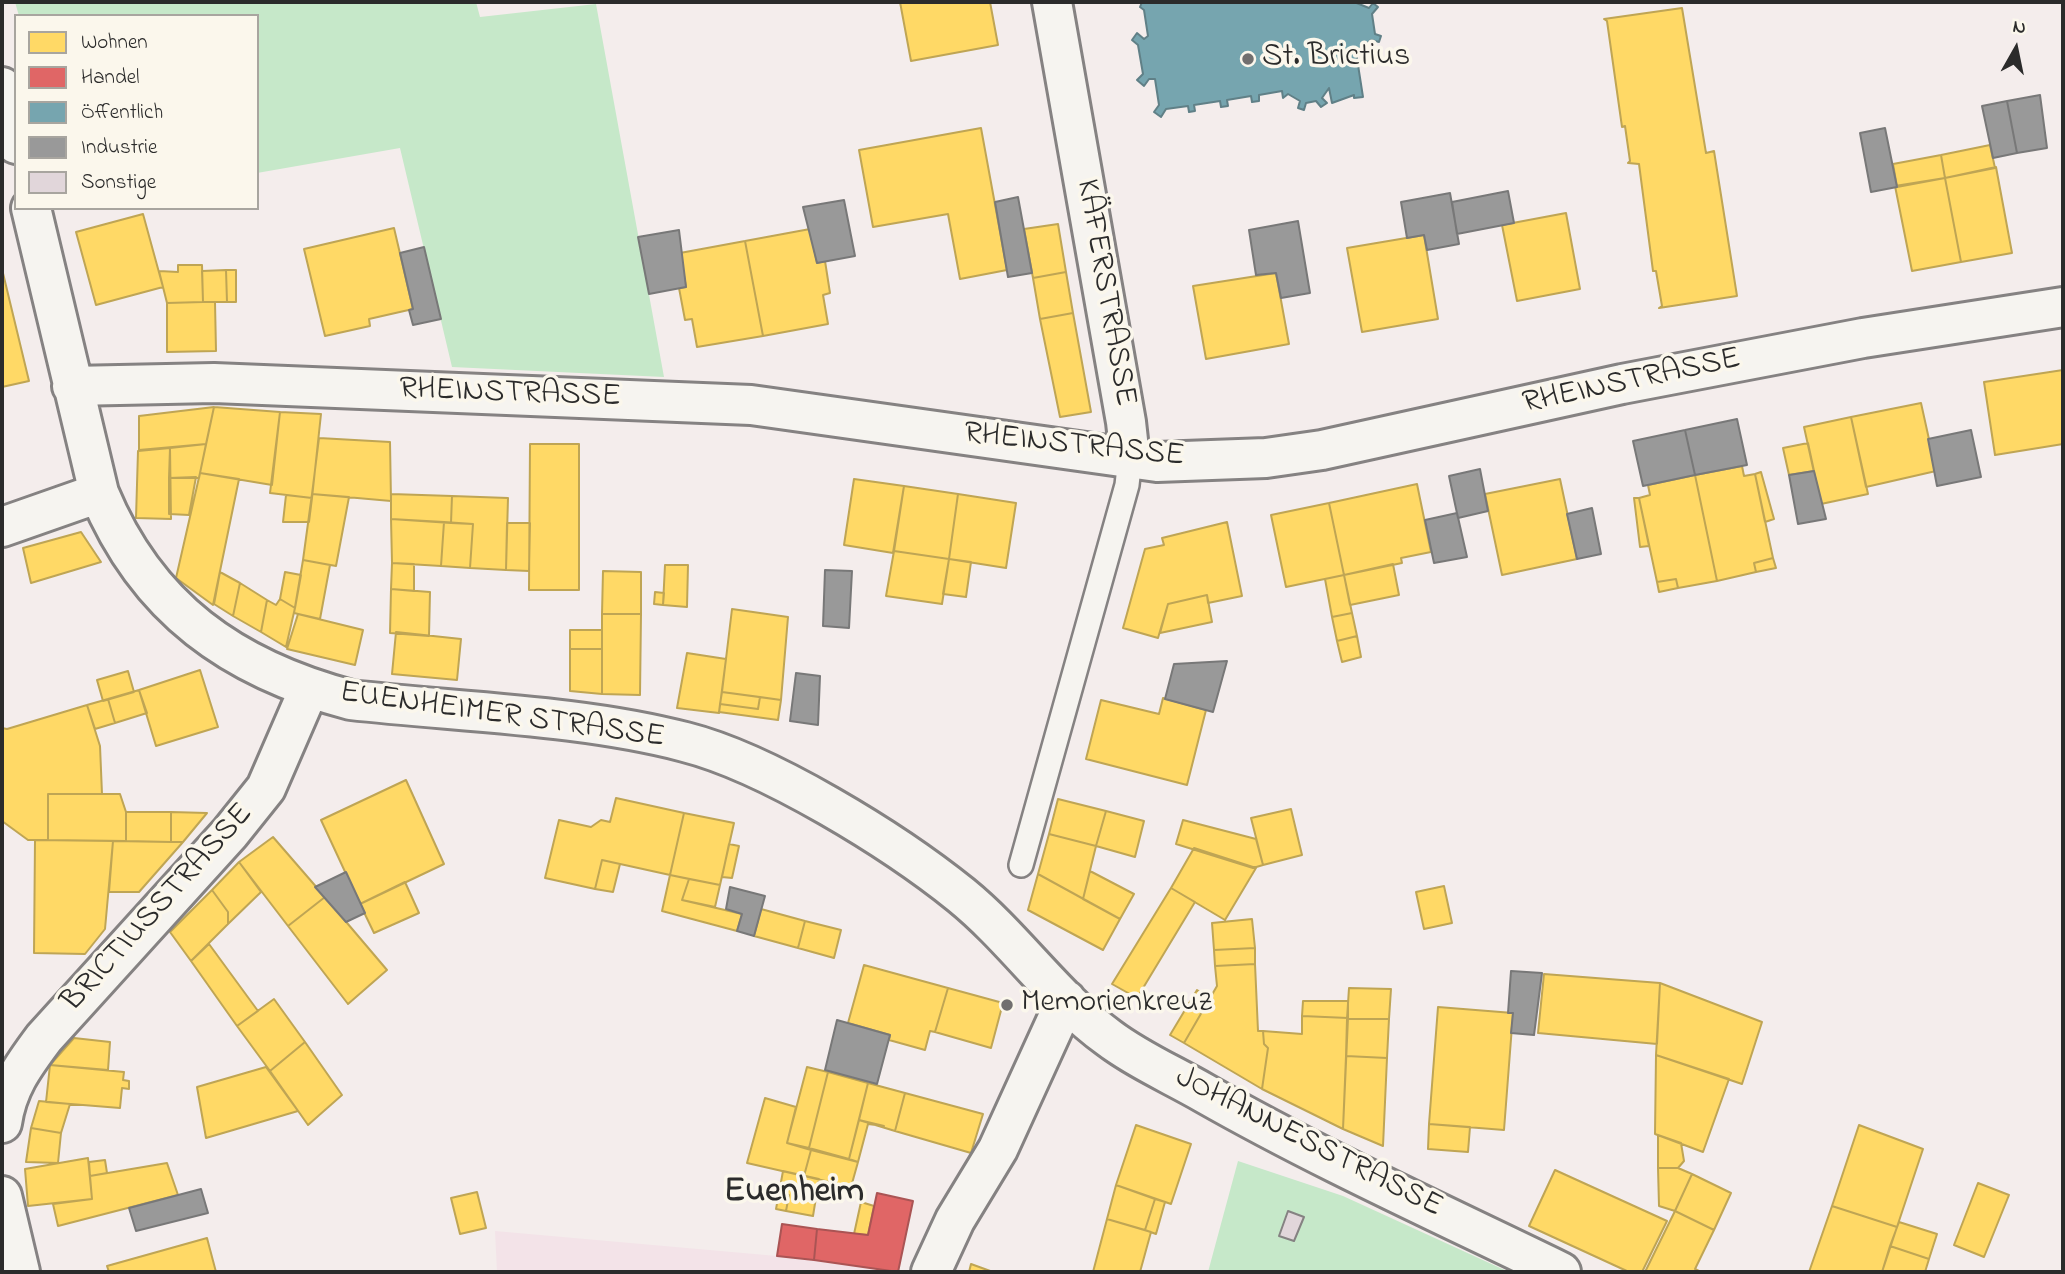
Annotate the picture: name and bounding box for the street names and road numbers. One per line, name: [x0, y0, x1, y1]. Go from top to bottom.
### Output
street label: KÄFERSTRASSE: [1065, 176, 1143, 410]
street label: RHEINSTRASSE: [1520, 341, 1744, 425]
street label: RHEINSTRASSE: [399, 372, 621, 418]
street label: RHEINSTRASSE: [962, 416, 1186, 478]
street label: EUENHEIMER STRASSE: [337, 675, 667, 759]
street label: BRICTIUSSTRASSE: [55, 797, 263, 1021]
street label: JOHANNESSTRASSE: [1168, 1060, 1448, 1228]

